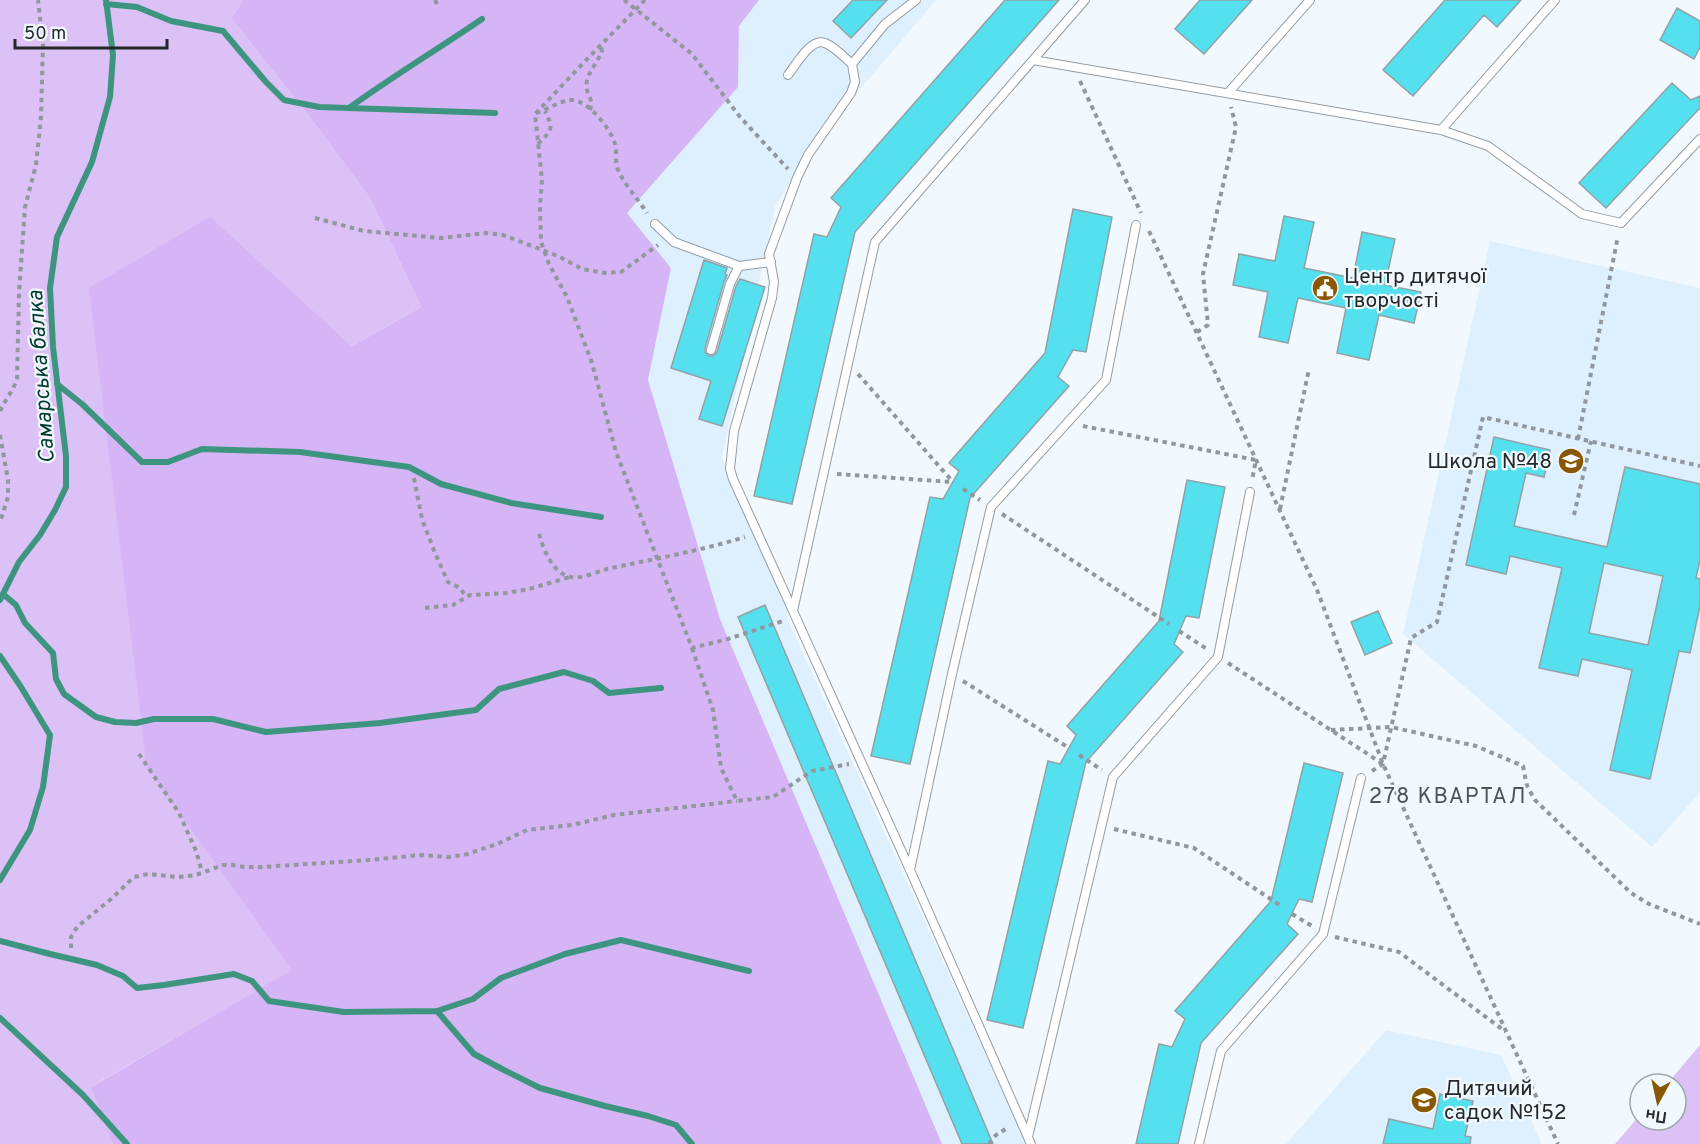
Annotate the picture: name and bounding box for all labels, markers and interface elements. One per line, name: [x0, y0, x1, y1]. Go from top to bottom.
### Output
scale bar: [15, 12, 166, 50]
text: 50 m: [24, 23, 66, 46]
place label: Центр дитячої творчості: [1344, 264, 1487, 315]
public building icon: Центр дитячої творчості: [1310, 273, 1340, 303]
water label: Самарська балка: [23, 289, 62, 464]
school or university icon: Школа №48: [1556, 446, 1586, 476]
place label: Школа №48: [1427, 449, 1552, 476]
district label: 278 КВАРТАЛ: [1369, 784, 1527, 811]
north arrow: [1628, 1072, 1688, 1132]
place label: Дитячий садок №152: [1444, 1076, 1567, 1127]
school or university icon: Дитячий садок №152: [1409, 1085, 1439, 1115]
text: Пн: [1644, 1103, 1668, 1126]

